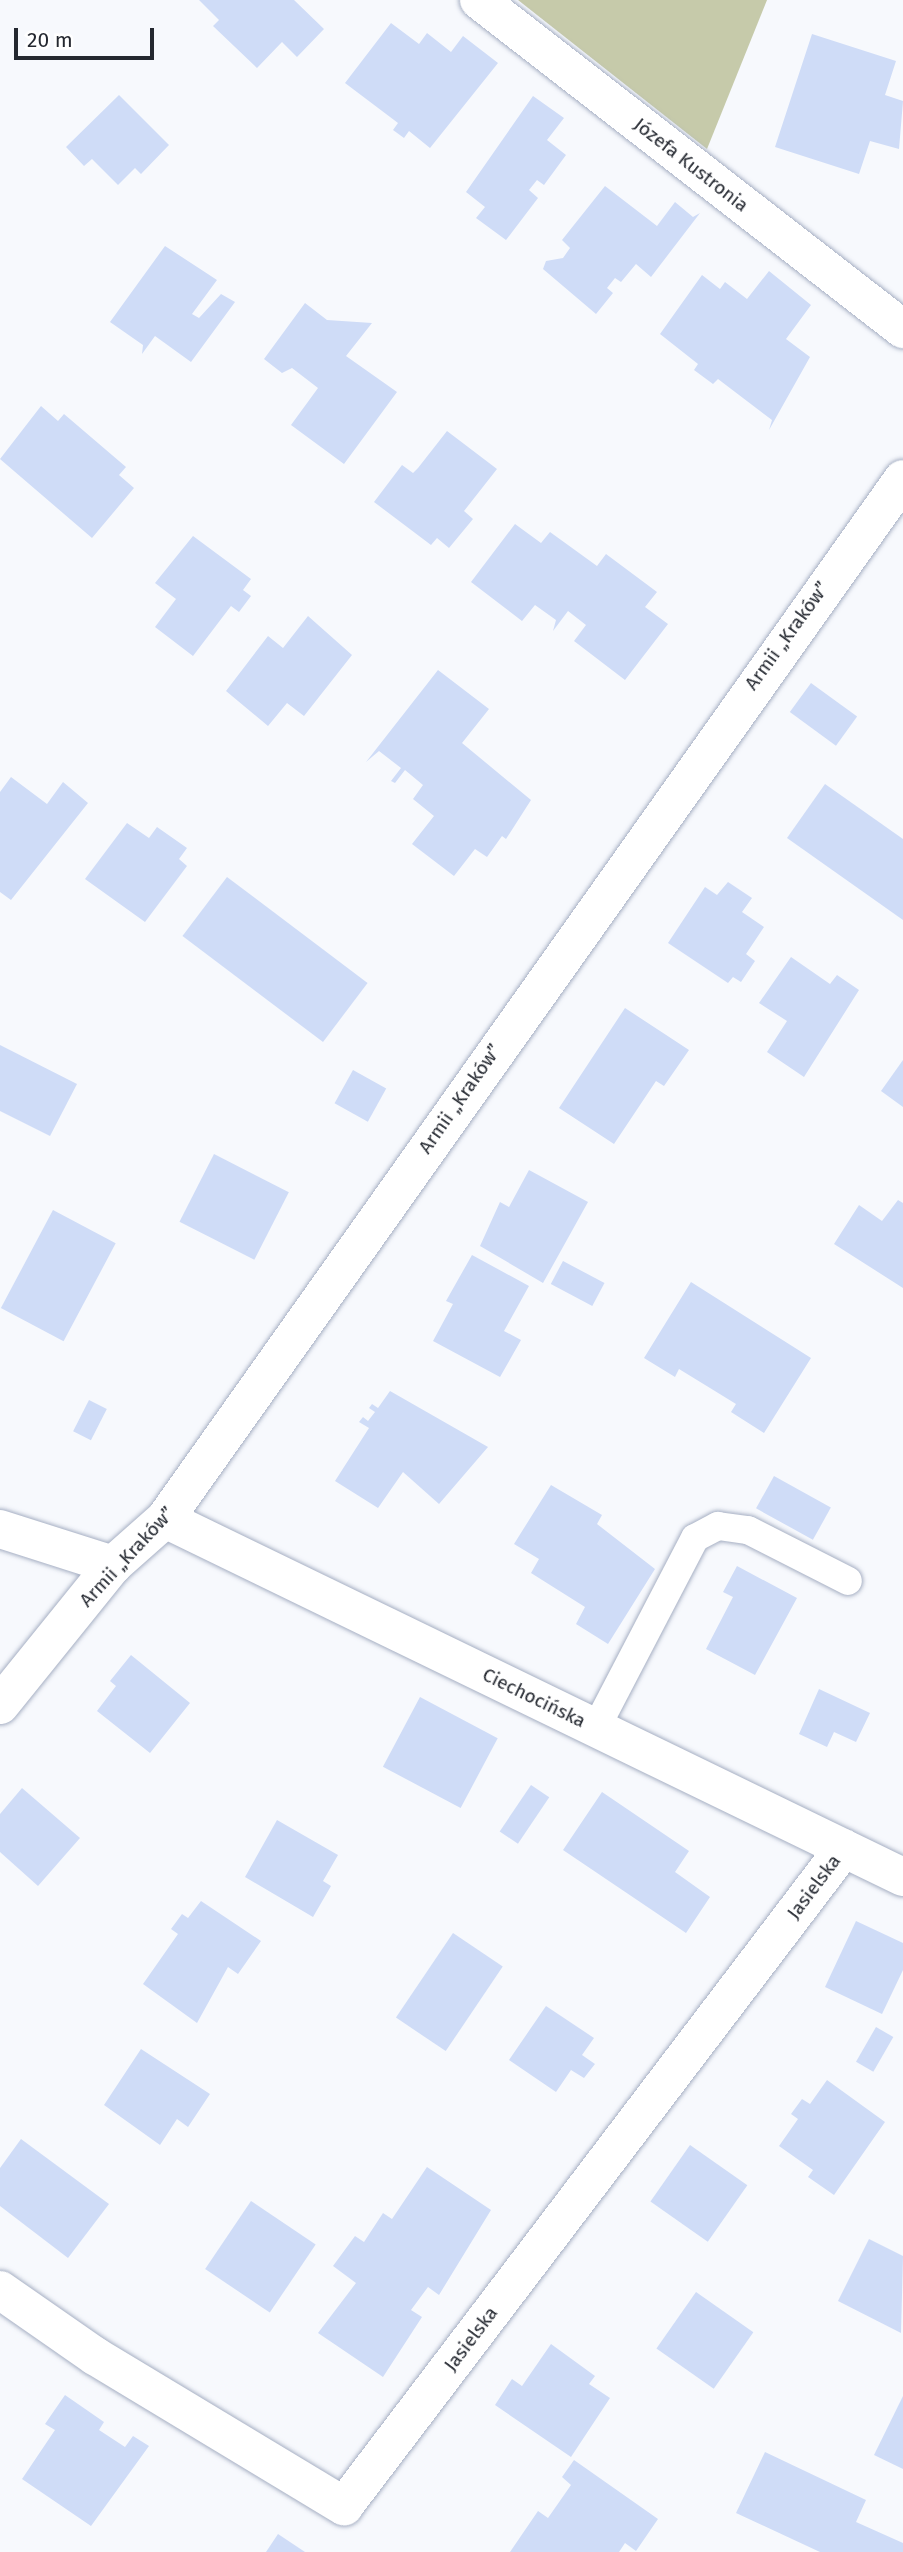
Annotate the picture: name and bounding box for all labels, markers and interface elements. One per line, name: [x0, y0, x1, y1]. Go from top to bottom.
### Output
scale bar: [18, 14, 158, 58]
text: 20 m: [27, 27, 73, 53]
street label: Józefa Kustronia: [629, 113, 753, 217]
street label: Armii „Kraków”: [740, 577, 834, 695]
street label: Armii „Kraków”: [414, 1040, 506, 1158]
street label: Armii „Kraków”: [75, 1502, 179, 1612]
street label: Ciechocińska: [479, 1663, 589, 1733]
street label: Jasielska: [782, 1850, 846, 1924]
street label: Jasielska: [439, 2302, 503, 2376]

